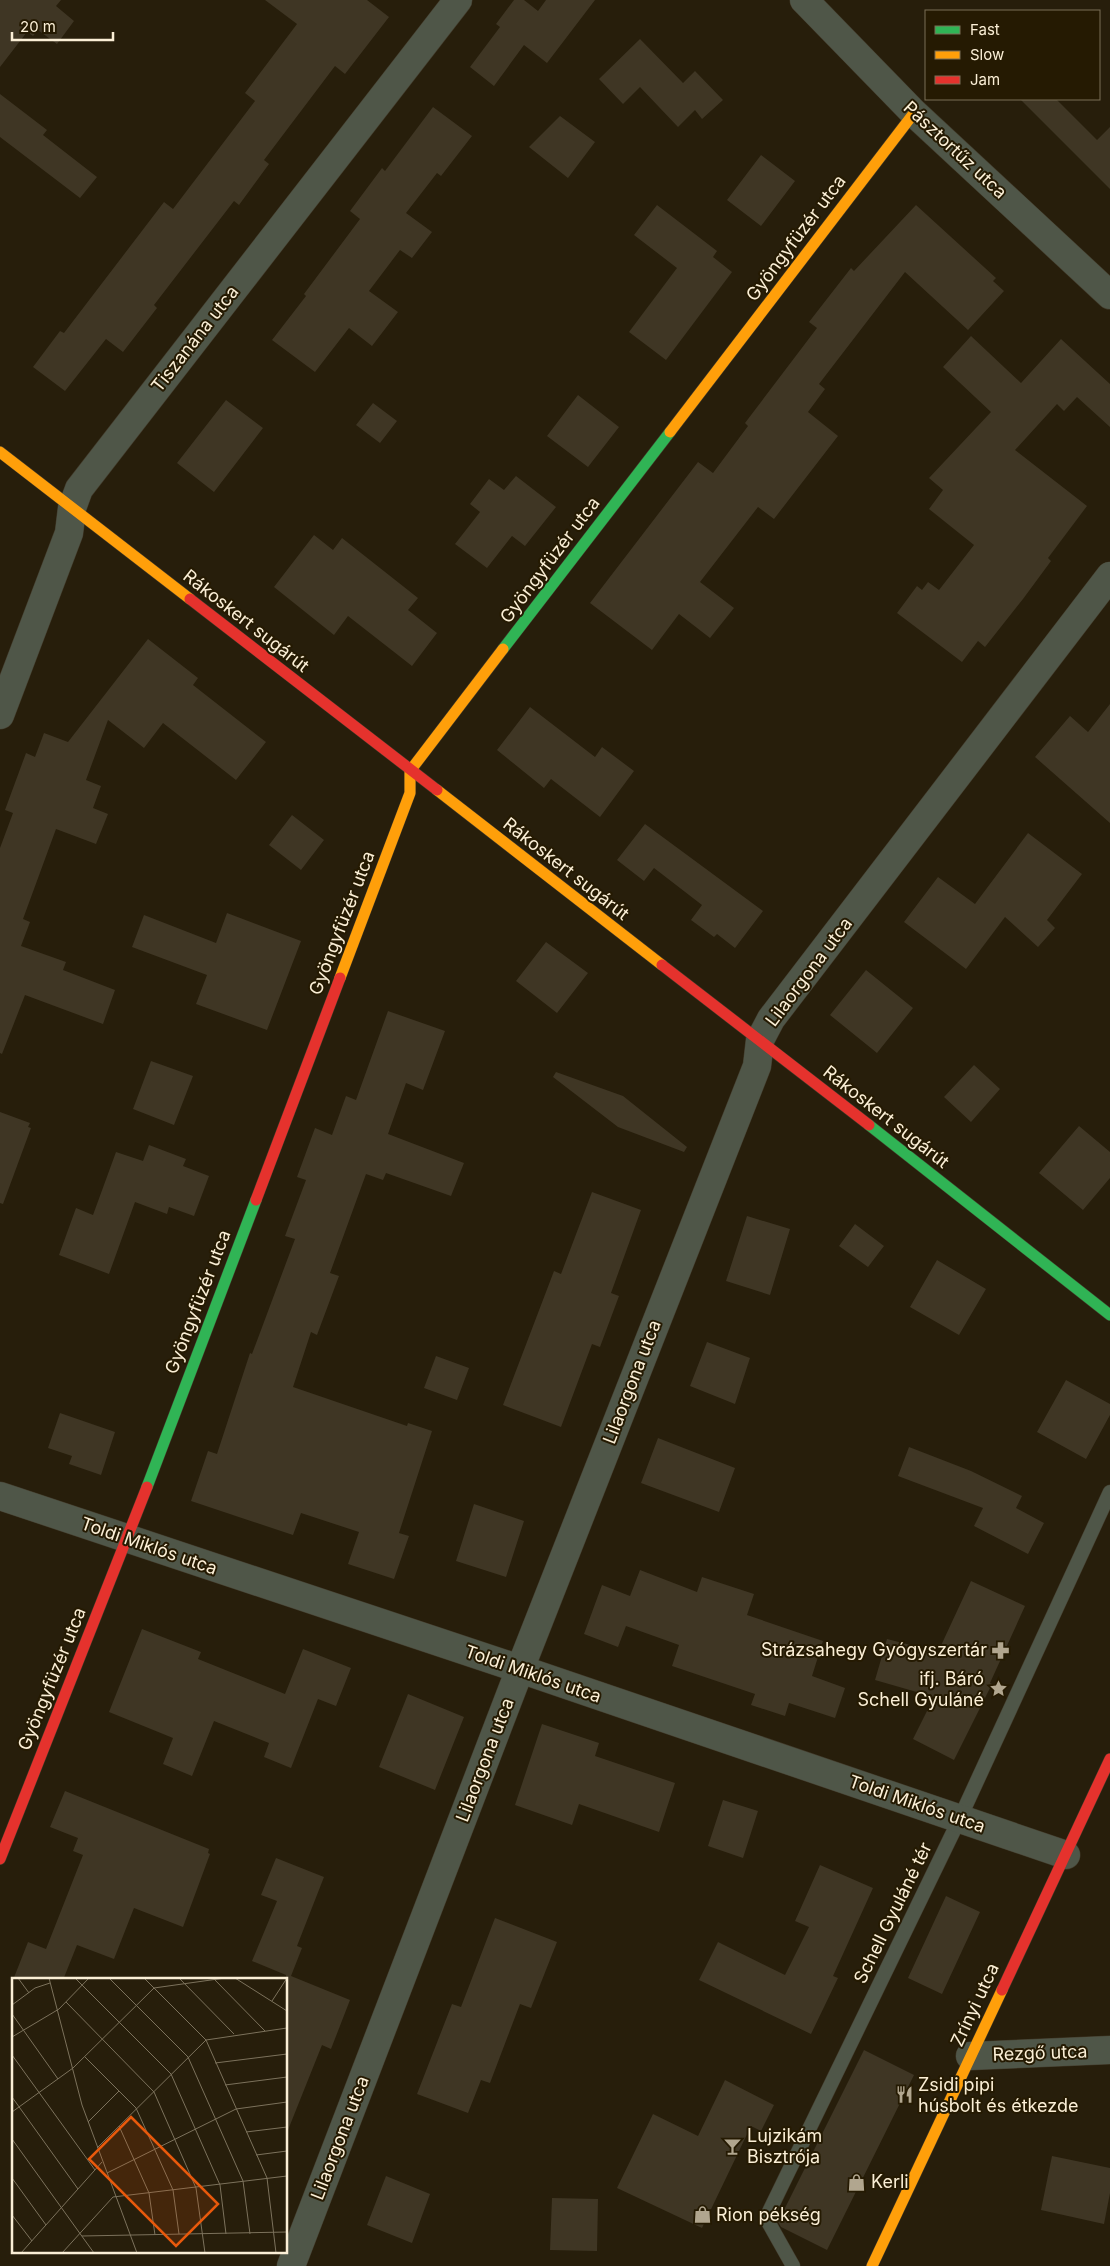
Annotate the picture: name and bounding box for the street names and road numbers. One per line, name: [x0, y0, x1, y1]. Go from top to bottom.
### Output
street label: Pásztortűz utca: [900, 97, 1011, 203]
street label: Gyöngyfüzér utca: [741, 171, 850, 305]
street label: Tiszanána utca: [147, 281, 243, 396]
street label: Gyöngyfüzér utca: [495, 493, 604, 627]
street label: Rákoskert sugárút: [179, 565, 314, 676]
street label: Rákoskert sugárút: [499, 813, 634, 924]
street label: Gyöngyfüzér utca: [304, 848, 379, 998]
street label: Lilaorgona utca: [761, 913, 856, 1030]
street label: Rákoskert sugárút: [819, 1061, 954, 1172]
street label: Gyöngyfüzér utca: [160, 1227, 235, 1377]
street label: Lilaorgona utca: [598, 1317, 665, 1447]
street label: Toldi Miklós utca: [78, 1512, 220, 1579]
street label: Gyöngyfüzér utca: [13, 1604, 90, 1753]
street label: Toldi Miklós utca: [462, 1640, 604, 1707]
street label: Lilaorgona utca: [451, 1695, 518, 1825]
street label: Toldi Miklós utca: [846, 1770, 988, 1837]
street label: Schell Gyuláné tér: [849, 1839, 936, 1987]
street label: Zrínyi utca: [946, 1960, 1003, 2050]
street label: Rezgő utca: [992, 2040, 1088, 2065]
street label: Lilaorgona utca: [306, 2073, 373, 2203]

